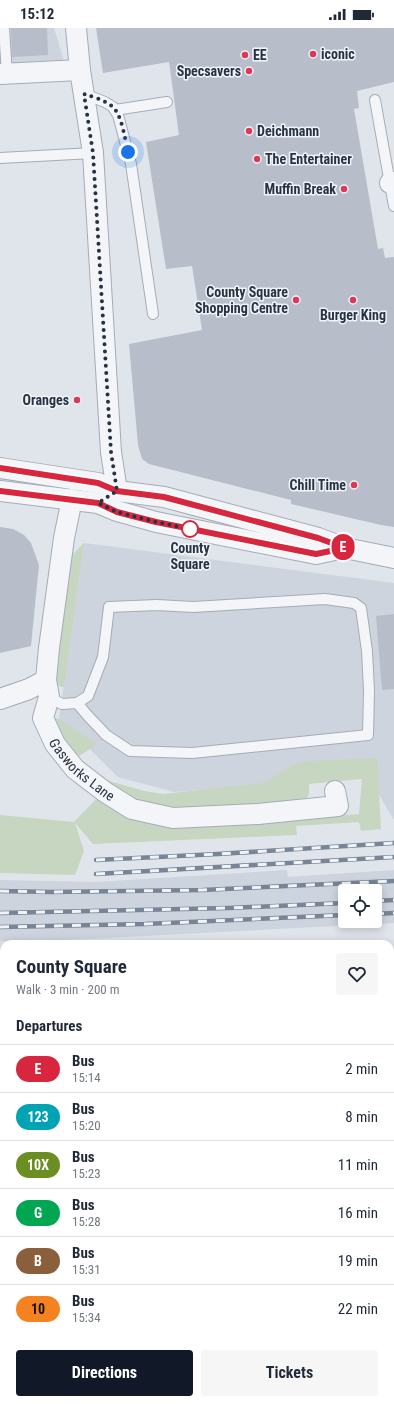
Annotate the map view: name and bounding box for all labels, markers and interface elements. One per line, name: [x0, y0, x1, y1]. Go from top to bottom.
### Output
text: 15:12: [20, 5, 54, 23]
place label: iconic: [321, 46, 355, 62]
place label: EE: [253, 47, 267, 63]
marker: iconic: [308, 49, 318, 59]
marker: EE: [240, 50, 250, 60]
place label: Specsavers: [177, 63, 241, 79]
marker: Specsavers: [244, 66, 254, 76]
place label: Deichmann: [257, 123, 319, 139]
marker: Deichmann: [244, 126, 254, 136]
your location: [118, 142, 138, 162]
place label: The Entertainer: [265, 151, 352, 167]
marker: The Entertainer: [252, 154, 262, 164]
place label: Muffin Break: [265, 181, 336, 197]
marker: Muffin Break: [339, 184, 349, 194]
place label: County Square Shopping Centre: [195, 284, 288, 316]
marker: County Square Shopping Centre: [291, 295, 301, 305]
marker: Burger King: [348, 295, 358, 305]
place label: Burger King: [320, 307, 386, 323]
place label: Oranges: [23, 392, 69, 408]
marker: Oranges: [72, 395, 82, 405]
place label: Chill Time: [290, 477, 346, 493]
marker: Chill Time: [349, 480, 359, 490]
marker: County Square: [181, 520, 199, 538]
line badge: E: [330, 534, 356, 560]
text: E: [340, 539, 346, 555]
place label: County Square: [170, 540, 210, 572]
street label: Gasworks Lane: [46, 736, 118, 804]
map controls: [338, 884, 382, 928]
button: locate: [338, 884, 382, 928]
button: heart: [336, 953, 378, 995]
text: County Square: [16, 955, 127, 978]
text: Walk · 3 min · 200 m: [16, 982, 120, 997]
text: Departures: [16, 1017, 82, 1035]
text: Bus: [72, 1052, 95, 1070]
text: 2 min: [345, 1060, 378, 1078]
text: E: [35, 1061, 41, 1077]
text: 15:14: [72, 1070, 101, 1085]
text: Bus: [72, 1100, 95, 1118]
text: 8 min: [345, 1108, 378, 1126]
text: 123: [27, 1109, 49, 1125]
text: 15:20: [72, 1118, 101, 1133]
text: Bus: [72, 1148, 95, 1166]
text: 11 min: [338, 1156, 378, 1174]
text: 10X: [27, 1157, 49, 1173]
text: 15:23: [72, 1166, 101, 1181]
text: Bus: [72, 1196, 95, 1214]
text: 16 min: [338, 1204, 378, 1222]
text: G: [34, 1205, 42, 1221]
text: 15:28: [72, 1214, 101, 1229]
text: Bus: [72, 1244, 95, 1262]
text: 19 min: [338, 1252, 378, 1270]
text: B: [34, 1253, 42, 1269]
text: 15:31: [72, 1262, 101, 1277]
text: Bus: [72, 1292, 95, 1310]
text: 22 min: [338, 1300, 378, 1318]
text: 10: [31, 1301, 45, 1317]
text: 15:34: [72, 1310, 101, 1325]
button: Directions: [16, 1350, 193, 1396]
button: Tickets: [201, 1350, 378, 1396]

